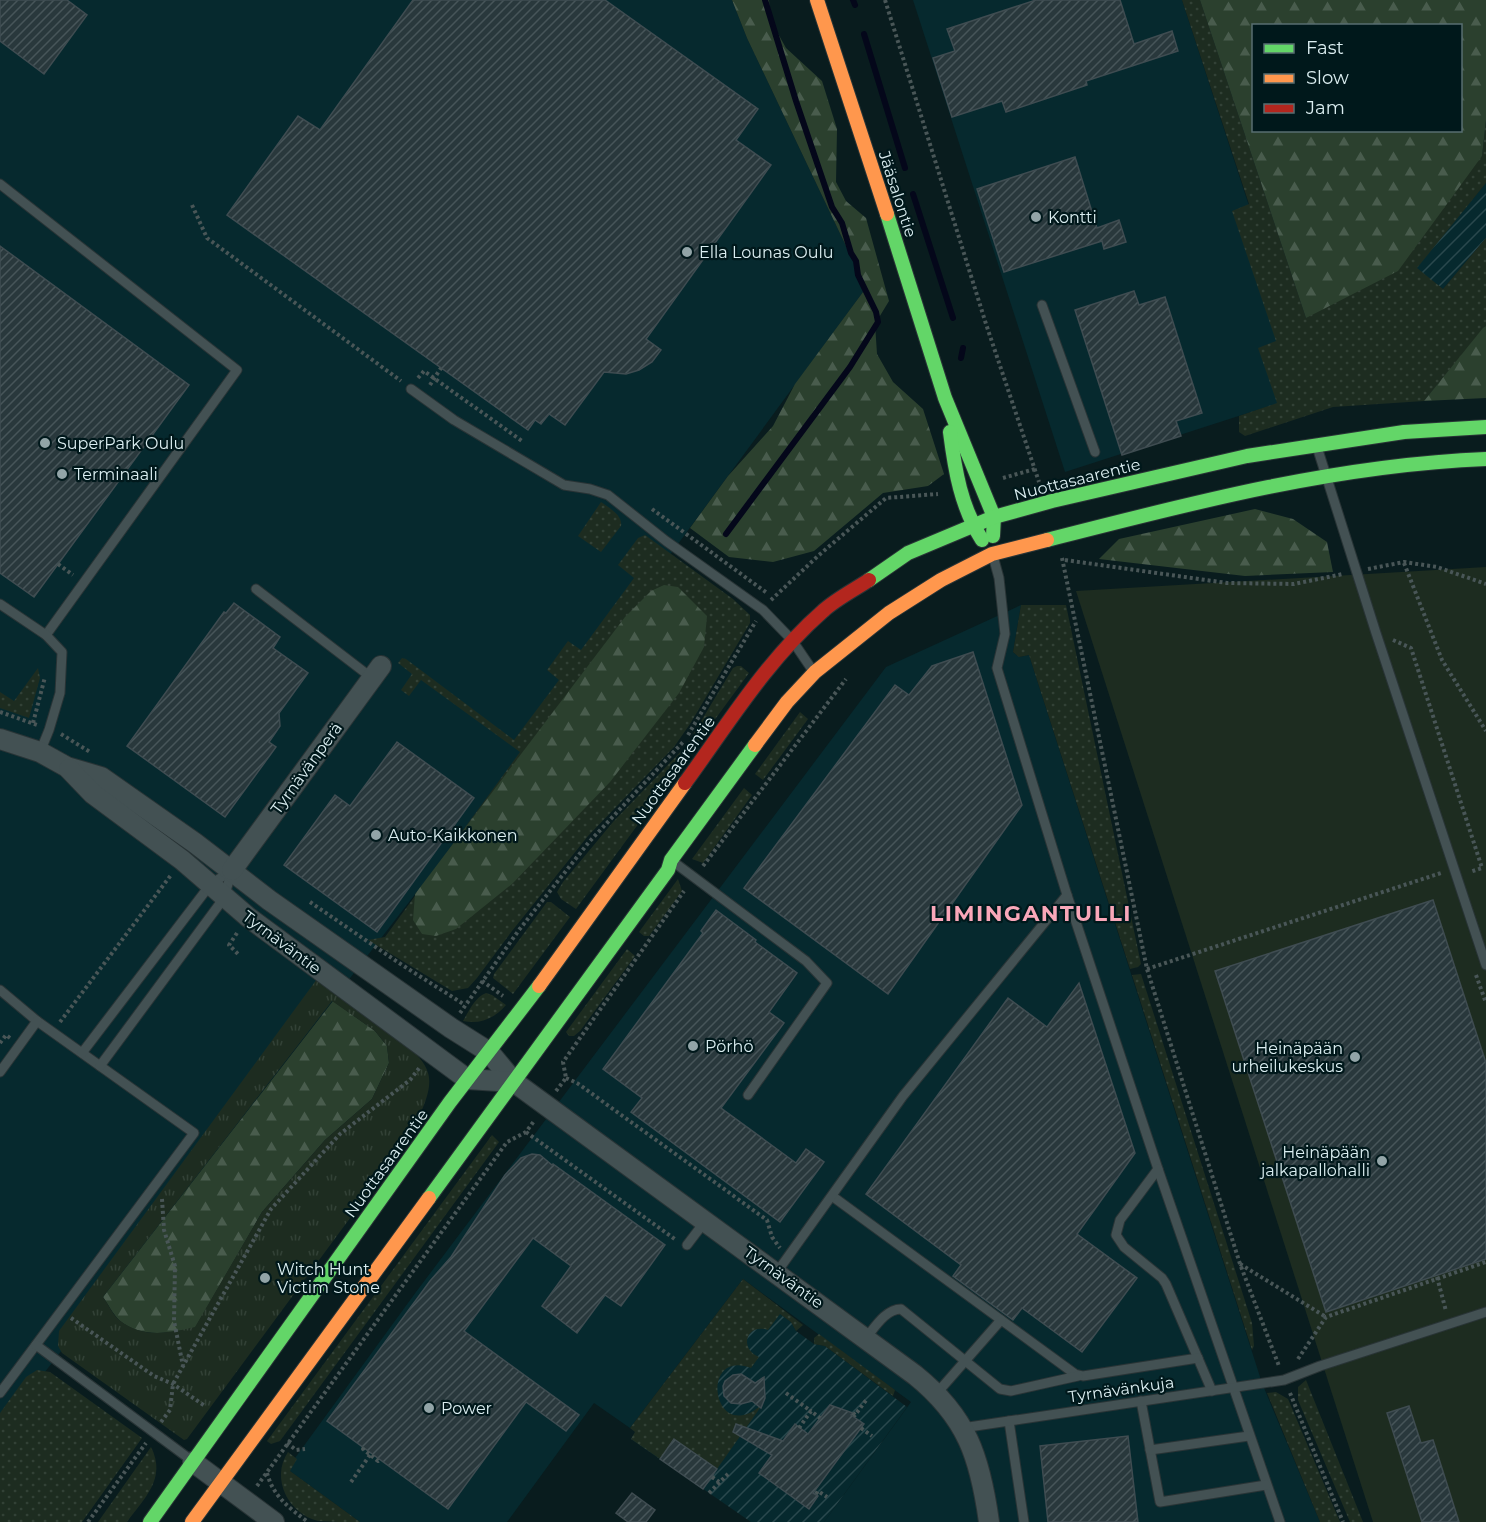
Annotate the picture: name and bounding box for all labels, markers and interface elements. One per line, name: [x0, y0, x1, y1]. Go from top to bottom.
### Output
legend: [1252, 24, 1462, 132]
text: Fast: [1306, 37, 1344, 59]
text: Slow: [1306, 67, 1349, 89]
text: Jam: [1305, 97, 1345, 119]
street label: Jääsalontie: [874, 148, 920, 240]
place label: Kontti: [1048, 208, 1097, 227]
marker: Kontti: [1029, 210, 1043, 224]
place label: Ella Lounas Oulu: [699, 243, 834, 262]
marker: Ella Lounas Oulu: [680, 245, 694, 259]
place label: SuperPark Oulu: [57, 434, 184, 453]
marker: SuperPark Oulu: [38, 436, 52, 450]
street label: Nuottasaarentie: [1012, 455, 1142, 504]
place label: Terminaali: [74, 465, 158, 484]
marker: Terminaali: [55, 467, 69, 481]
street label: Nuottasaarentie: [628, 712, 719, 828]
street label: Tyrnävänperä: [267, 719, 346, 818]
place label: Auto-Kaikkonen: [388, 826, 518, 845]
marker: Auto-Kaikkonen: [369, 828, 383, 842]
district label: LIMINGANTULLI: [930, 900, 1132, 927]
street label: Tyrnäväntie: [239, 907, 325, 978]
place label: Pörhö: [705, 1037, 753, 1056]
marker: Pörhö: [686, 1039, 700, 1053]
place label: Heinäpään urheilukeskus: [1231, 1039, 1343, 1076]
marker: Heinäpään urheilukeskus: [1348, 1050, 1362, 1064]
street label: Nuottasaarentie: [341, 1105, 432, 1221]
place label: Heinäpään jalkapallohalli: [1259, 1143, 1370, 1180]
marker: Heinäpään jalkapallohalli: [1375, 1154, 1389, 1168]
street label: Tyrnäväntie: [740, 1242, 827, 1313]
place label: Witch Hunt Victim Stone: [277, 1260, 380, 1297]
marker: Witch Hunt Victim Stone: [258, 1271, 272, 1285]
street label: Tyrnävänkuja: [1067, 1373, 1175, 1406]
place label: Power: [441, 1399, 492, 1418]
marker: Power: [422, 1401, 436, 1415]

